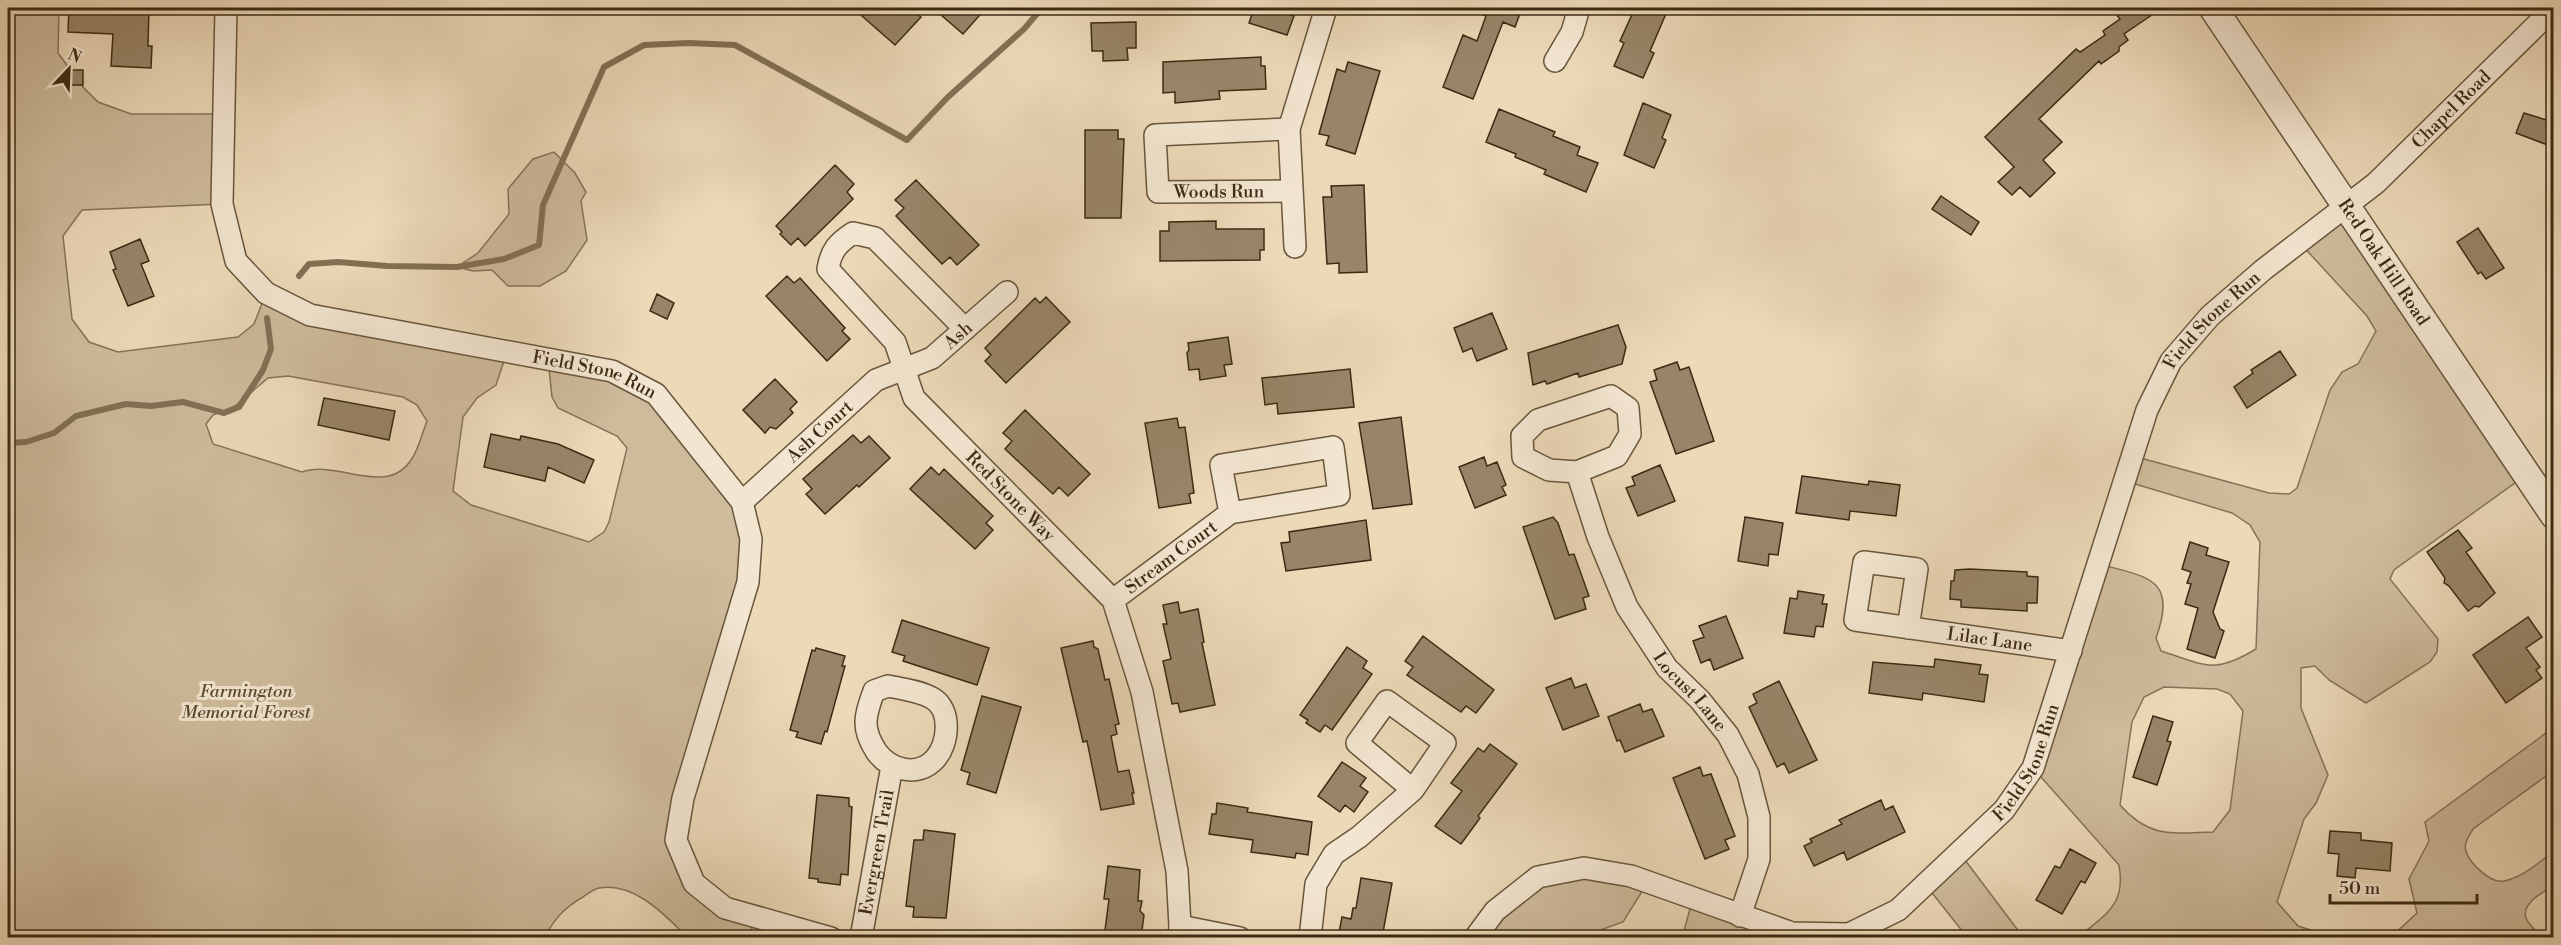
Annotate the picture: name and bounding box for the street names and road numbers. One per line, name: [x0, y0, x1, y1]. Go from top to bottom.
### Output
street label: Chapel Road: [2406, 65, 2496, 153]
street label: Woods Run: [1172, 180, 1264, 203]
street label: Red Oak Hill Road: [2333, 194, 2435, 330]
street label: Field Stone Run: [2158, 266, 2265, 372]
street label: Ash: [938, 316, 977, 355]
street label: Field Stone Run: [531, 345, 661, 404]
street label: Ash Court: [781, 395, 858, 468]
street label: Red Stone Way: [961, 446, 1061, 547]
street label: Stream Court: [1120, 515, 1222, 599]
street label: Lilac Lane: [1946, 622, 2034, 657]
street label: Locust Lane: [1648, 647, 1732, 736]
street label: Field Stone Run: [1987, 701, 2064, 826]
street label: Evergreen Trail: [854, 787, 899, 917]

